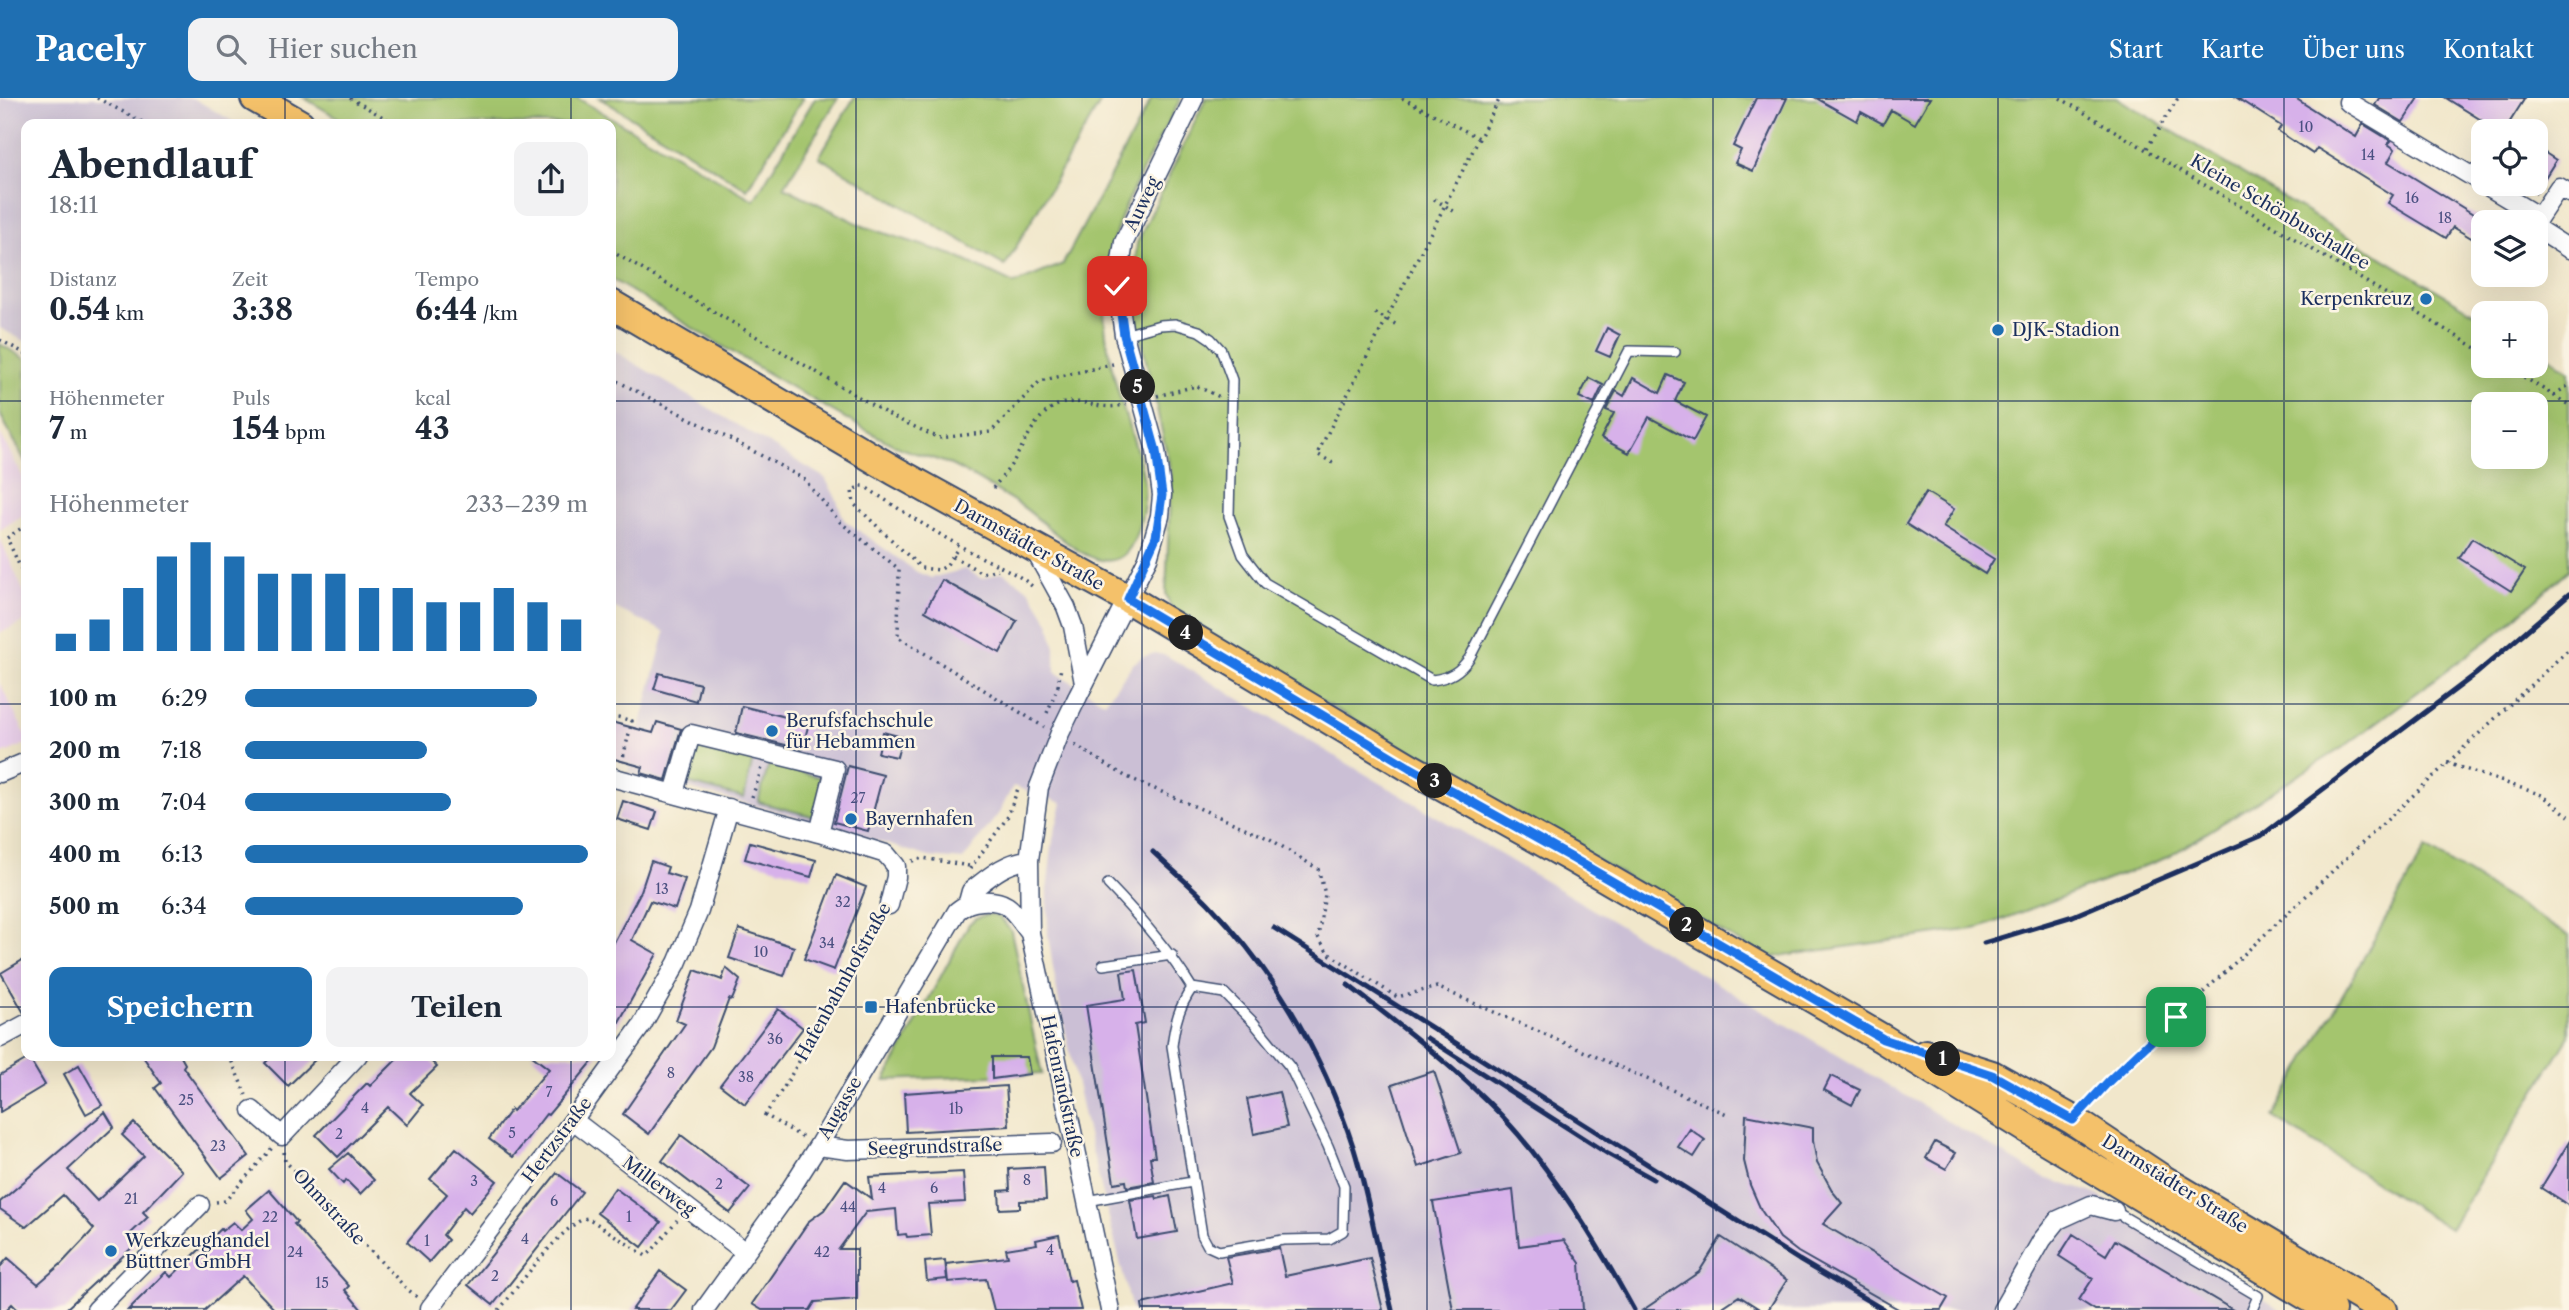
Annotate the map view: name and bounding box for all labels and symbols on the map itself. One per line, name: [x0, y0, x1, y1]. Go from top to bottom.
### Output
house number: 10: [2299, 118, 2313, 136]
house number: 14: [2361, 146, 2375, 164]
street label: Kleine Schönbuschallee: [2186, 150, 2374, 274]
street label: Auweg: [1119, 173, 1165, 236]
house number: 16: [2405, 189, 2419, 207]
house number: 18: [2438, 209, 2452, 227]
pin: [1087, 256, 1147, 316]
place label: Kerpenkreuz: [2300, 288, 2412, 310]
marker: Kerpenkreuz: [2418, 291, 2434, 307]
place label: DJK-Stadion: [2012, 319, 2120, 341]
marker: DJK-Stadion: [1990, 322, 2006, 338]
pin: 5: [1120, 370, 1156, 404]
street label: Darmstädter Straße: [950, 495, 1108, 595]
pin: 4: [1168, 616, 1204, 650]
place label: Berufsfachschule für Hebammen: [786, 710, 933, 753]
marker: Berufsfachschule für Hebammen: [764, 723, 780, 739]
pin: 3: [1418, 764, 1452, 798]
house number: 27: [851, 789, 866, 807]
place label: Bayernhafen: [865, 808, 973, 830]
marker: Bayernhafen: [843, 811, 859, 827]
house number: 13: [655, 880, 669, 898]
house number: 32: [835, 893, 851, 911]
street label: Hafenbahnhofstraße: [790, 899, 896, 1065]
pin: 2: [1670, 908, 1704, 942]
house number: 34: [819, 934, 835, 952]
house number: 10: [754, 943, 768, 961]
pin: [2146, 987, 2206, 1047]
place label: Hafenbrücke: [885, 996, 996, 1018]
marker: Hafenbrücke: [863, 999, 879, 1015]
street label: Hafenrandstraße: [1036, 1013, 1088, 1159]
house number: 36: [767, 1030, 783, 1048]
pin: 1: [1926, 1042, 1960, 1076]
house number: 8: [667, 1064, 675, 1082]
house number: 38: [738, 1068, 754, 1086]
street label: Augasse: [813, 1073, 867, 1144]
house number: 7: [546, 1083, 553, 1101]
house number: 25: [178, 1091, 194, 1109]
street label: Hertzstraße: [518, 1093, 596, 1187]
house number: 4: [361, 1099, 369, 1117]
house number: 1b: [949, 1100, 963, 1118]
house number: 5: [508, 1124, 516, 1142]
house number: 2: [335, 1125, 343, 1143]
street label: Darmstädter Straße: [2098, 1130, 2252, 1238]
street label: Seegrundstraße: [867, 1134, 1003, 1160]
house number: 23: [210, 1137, 226, 1155]
street label: Millerweg: [618, 1151, 700, 1221]
street label: Ohmstraße: [288, 1164, 370, 1250]
house number: 8: [1023, 1171, 1031, 1189]
house number: 3: [470, 1172, 478, 1190]
house number: 2: [715, 1175, 723, 1193]
house number: 4: [878, 1179, 886, 1197]
house number: 6: [930, 1179, 938, 1197]
house number: 21: [124, 1190, 138, 1208]
house number: 6: [550, 1192, 558, 1210]
house number: 44: [840, 1198, 856, 1216]
house number: 22: [262, 1208, 278, 1226]
house number: 1: [626, 1208, 632, 1226]
place label: Werkzeughandel Büttner GmbH: [124, 1230, 270, 1273]
house number: 4: [521, 1230, 529, 1248]
house number: 1: [424, 1232, 430, 1250]
house number: 4: [1046, 1241, 1054, 1259]
marker: Werkzeughandel Büttner GmbH: [103, 1243, 119, 1259]
house number: 24: [287, 1243, 303, 1261]
house number: 42: [814, 1243, 830, 1261]
house number: 2: [491, 1267, 499, 1285]
house number: 15: [315, 1274, 329, 1292]

